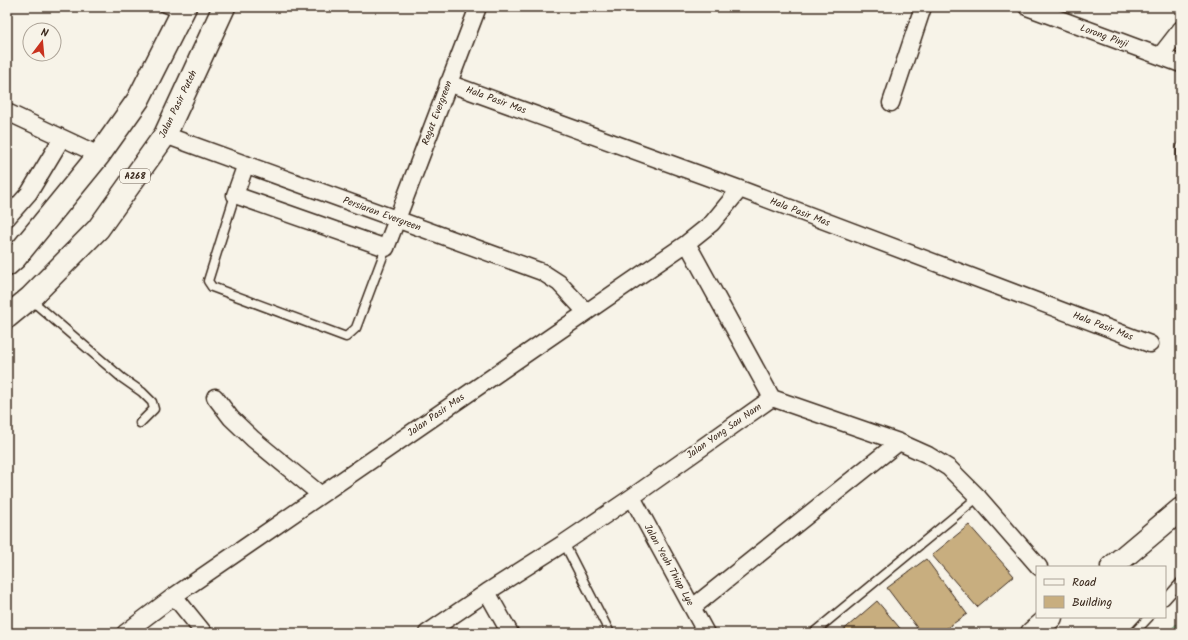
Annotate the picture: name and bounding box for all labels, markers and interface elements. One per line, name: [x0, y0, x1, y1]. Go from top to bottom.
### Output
street label: Lorong Pinji: [1078, 20, 1131, 52]
north arrow: [22, 22, 62, 62]
text: N: [39, 24, 50, 43]
street label: Jalan Pasir Puteh: [155, 67, 201, 141]
street label: Regat Evergreen: [417, 78, 457, 148]
street label: Hala Pasir Mas: [463, 82, 529, 119]
road number: A268: [120, 169, 150, 183]
street label: Persiaran Evergreen: [341, 192, 423, 236]
street label: Hala Pasir Mas: [768, 193, 833, 231]
street label: Hala Pasir Mas: [1071, 307, 1136, 345]
street label: Jalan Pasir Mas: [404, 389, 469, 441]
street label: Jalan Yong Sau Nam: [683, 399, 765, 463]
street label: Jalan Yeoh Thiap Lye: [640, 521, 698, 609]
legend: [1036, 566, 1166, 618]
text: Road: [1072, 573, 1097, 592]
text: Building: [1072, 593, 1112, 612]

